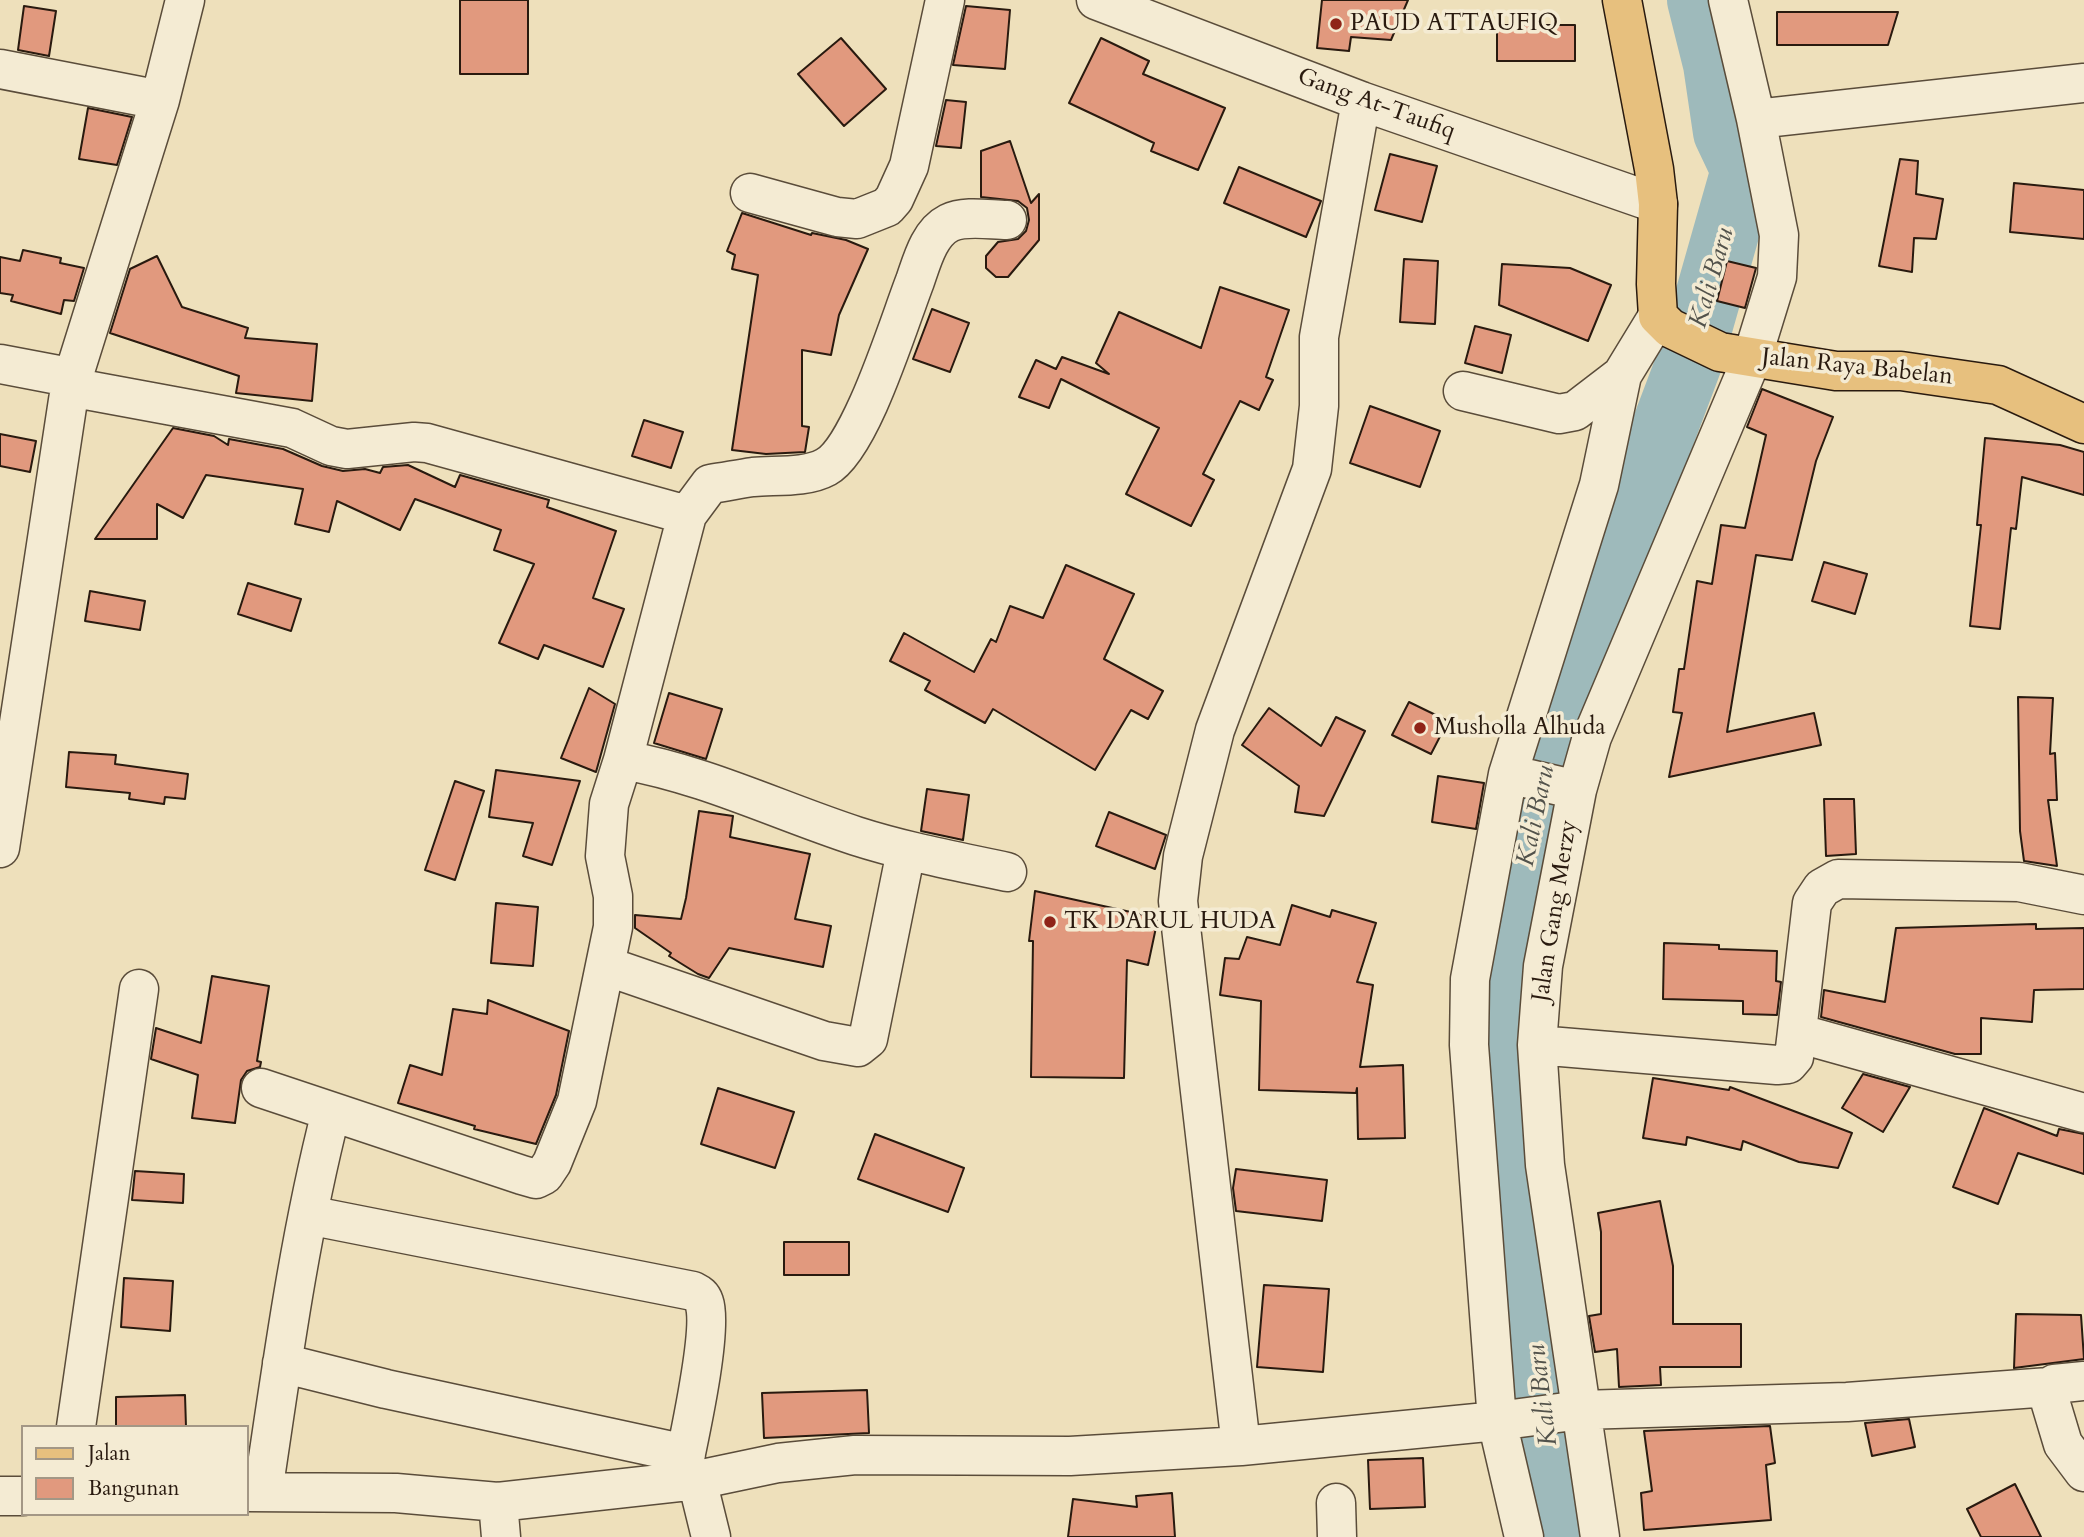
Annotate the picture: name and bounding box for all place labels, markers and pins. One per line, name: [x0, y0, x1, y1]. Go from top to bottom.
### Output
place label: PAUD ATTAUFIQ: [1350, 10, 1558, 38]
marker: PAUD ATTAUFIQ: [1328, 16, 1344, 32]
place label: Musholla Alhuda: [1434, 714, 1606, 742]
marker: Musholla Alhuda: [1412, 720, 1428, 736]
place label: TK DARUL HUDA: [1064, 908, 1276, 936]
marker: TK DARUL HUDA: [1042, 914, 1058, 930]

